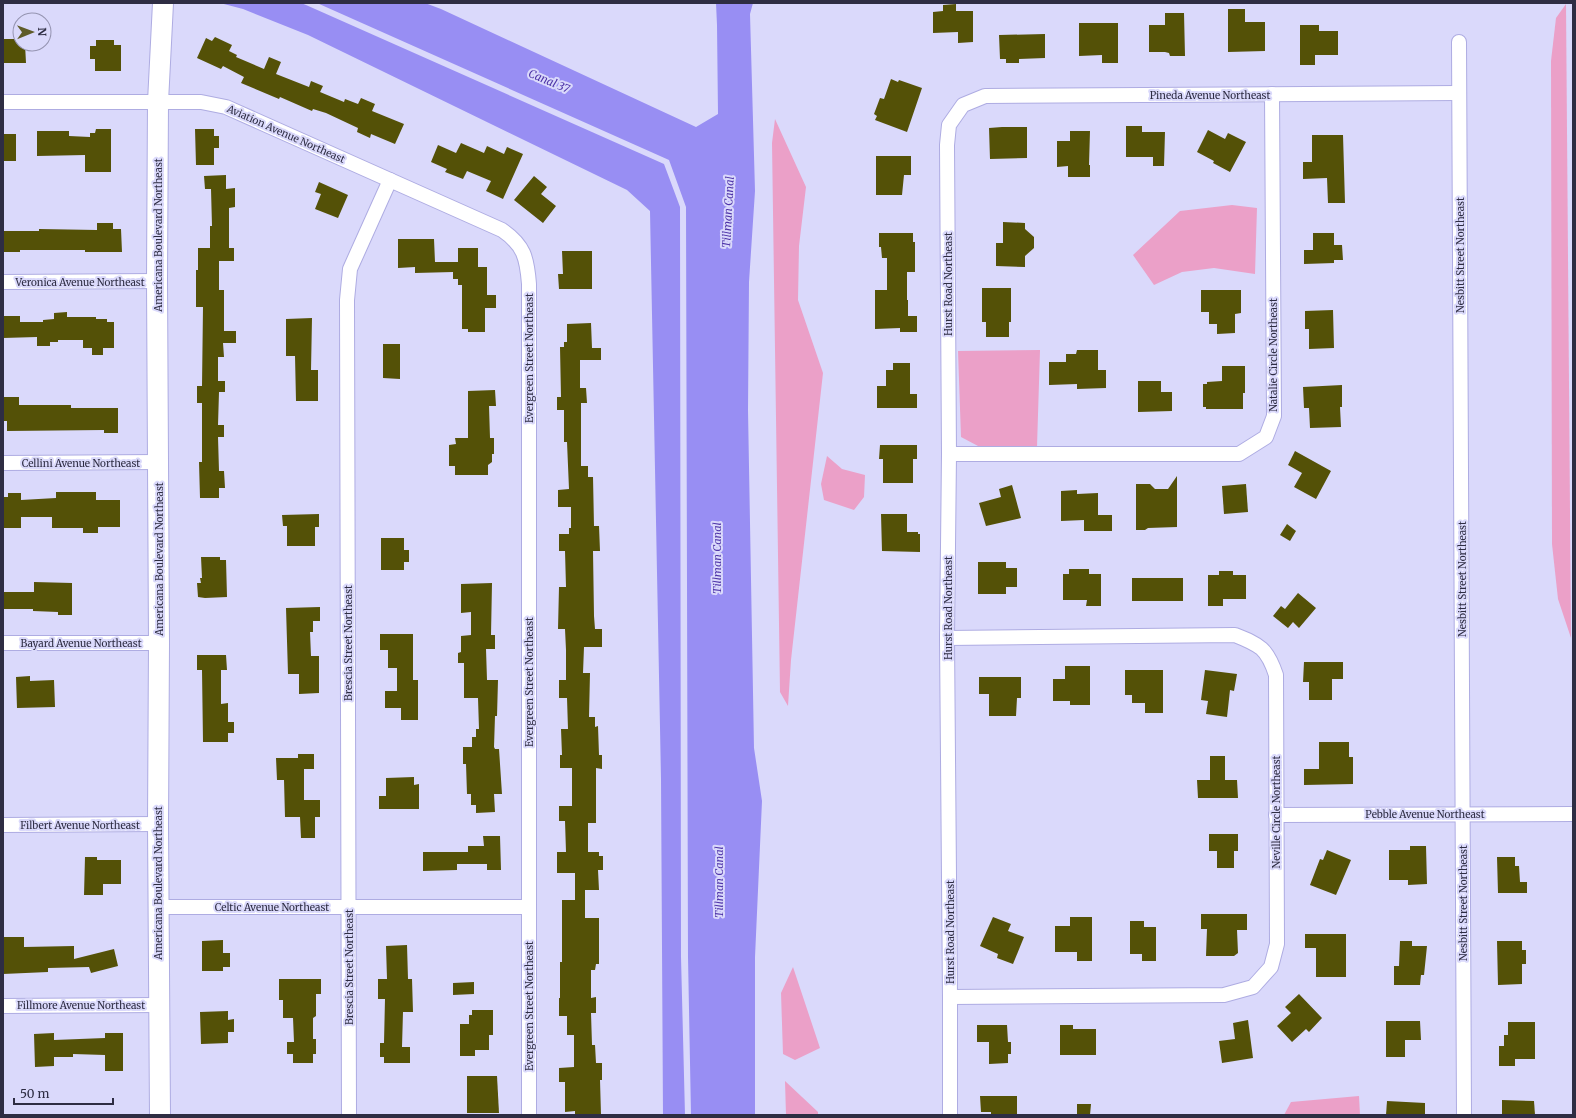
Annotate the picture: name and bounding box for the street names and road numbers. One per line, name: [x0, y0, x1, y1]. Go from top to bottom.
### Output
street label: Pineda Avenue Northeast: [1150, 89, 1270, 102]
street label: Aviation Avenue Northeast: [224, 102, 347, 166]
street label: Americana Boulevard Northeast: [152, 158, 165, 313]
street label: Nesbitt Street Northeast: [1454, 197, 1467, 313]
street label: Hurst Road Northeast: [942, 232, 955, 336]
street label: Veronica Avenue Northeast: [14, 276, 145, 289]
street label: Evergreen Street Northeast: [523, 293, 536, 423]
street label: Natalie Circle Northeast: [1267, 298, 1280, 412]
street label: Cellini Avenue Northeast: [22, 457, 140, 470]
street label: Americana Boulevard Northeast: [153, 482, 166, 637]
street label: Nesbitt Street Northeast: [1456, 521, 1469, 637]
street label: Hurst Road Northeast: [942, 556, 955, 660]
street label: Brescia Street Northeast: [342, 585, 355, 701]
street label: Evergreen Street Northeast: [523, 617, 536, 747]
street label: Bayard Avenue Northeast: [20, 637, 142, 650]
street label: Neville Circle Northeast: [1270, 755, 1283, 869]
street label: Americana Boulevard Northeast: [152, 806, 165, 961]
street label: Pebble Avenue Northeast: [1365, 808, 1485, 821]
street label: Filbert Avenue Northeast: [20, 819, 140, 832]
street label: Nesbitt Street Northeast: [1457, 845, 1470, 961]
street label: Hurst Road Northeast: [944, 880, 957, 984]
street label: Celtic Avenue Northeast: [215, 901, 329, 914]
street label: Brescia Street Northeast: [343, 909, 356, 1025]
street label: Evergreen Street Northeast: [523, 941, 536, 1071]
street label: Fillmore Avenue Northeast: [17, 999, 145, 1012]

